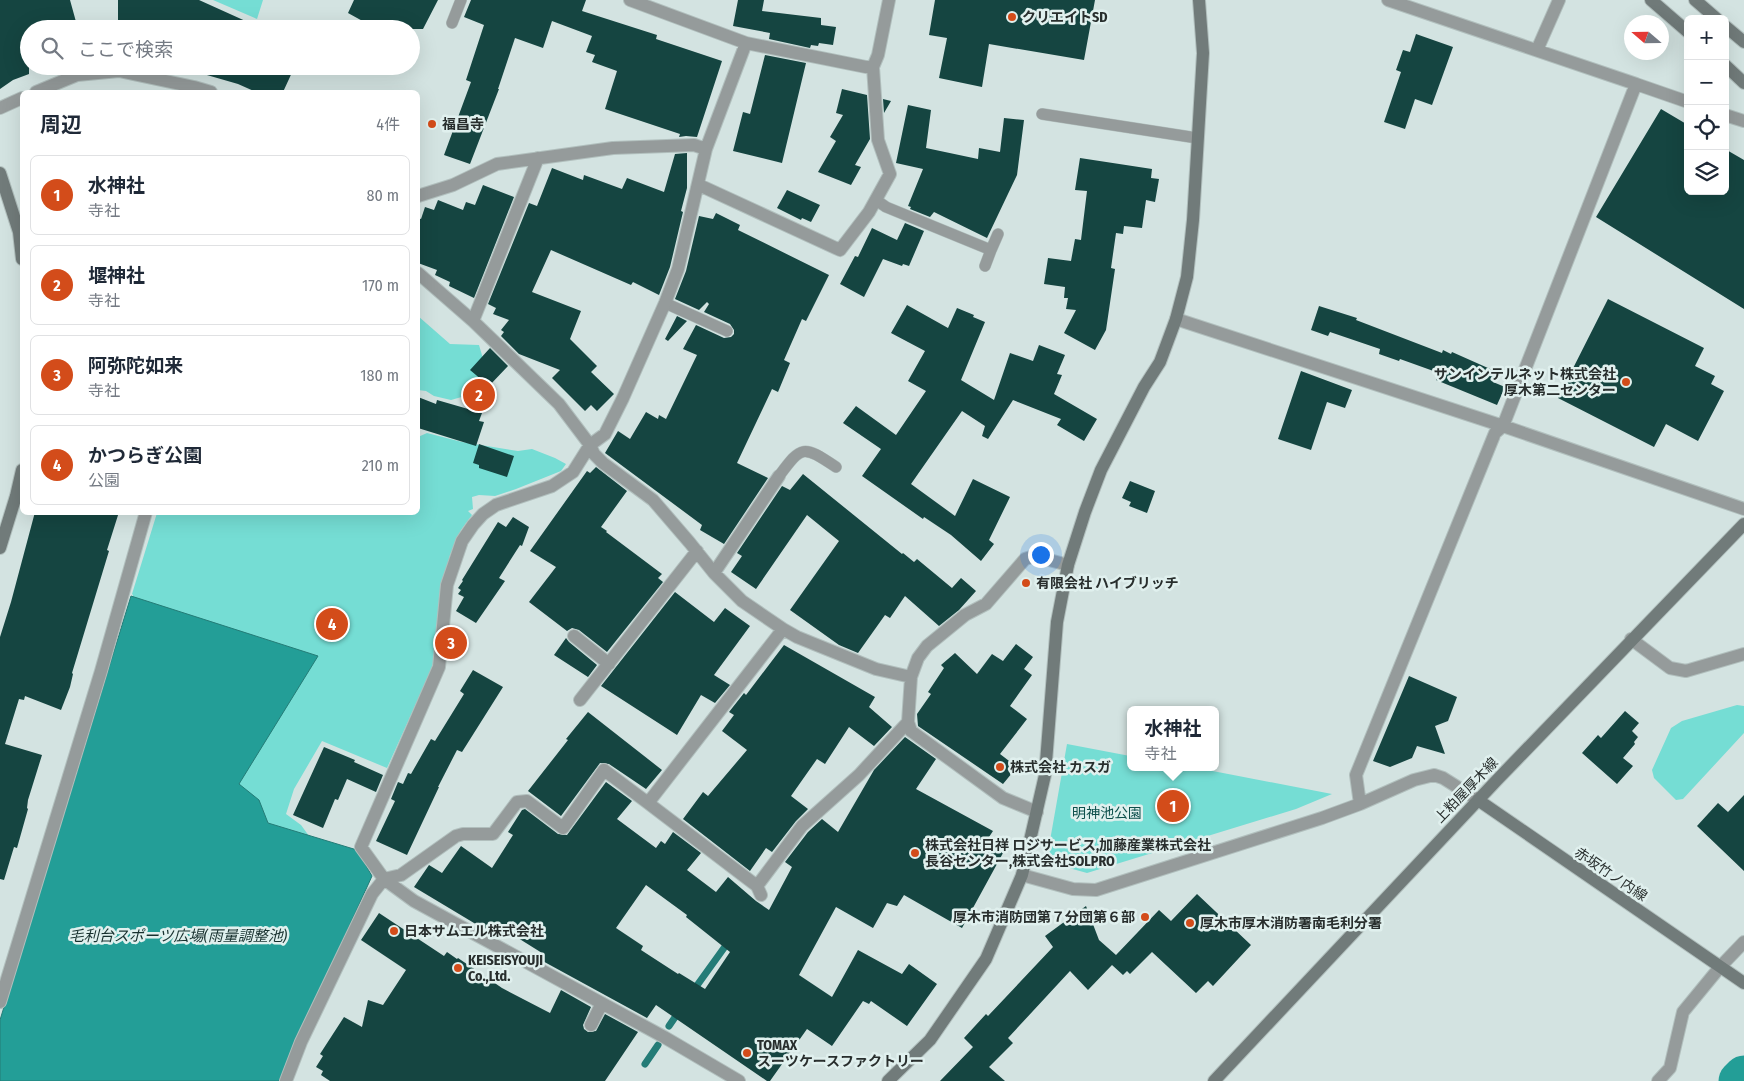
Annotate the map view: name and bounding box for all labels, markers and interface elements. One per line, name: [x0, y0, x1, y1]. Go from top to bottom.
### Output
place label: クリエイトSD: [1022, 9, 1108, 26]
marker: クリエイトSD: [1006, 11, 1018, 23]
north arrow: [1624, 15, 1669, 60]
map controls: [1684, 15, 1729, 195]
button: +: [1684, 15, 1729, 60]
search box: [20, 20, 420, 75]
icon: search: [38, 34, 66, 62]
text: ここで検索: [78, 38, 173, 61]
button: −: [1684, 60, 1729, 105]
button: locate: [1684, 105, 1729, 150]
text: 周辺: [40, 112, 82, 138]
text: 4件: [376, 115, 400, 134]
place label: 福昌寺: [442, 116, 484, 133]
marker: 福昌寺: [426, 118, 438, 130]
button: layers: [1684, 150, 1729, 195]
text: 水神社: [88, 174, 145, 197]
text: 1: [54, 186, 60, 205]
text: 80 m: [367, 186, 399, 205]
text: 寺社: [88, 201, 120, 220]
text: 堰神社: [88, 264, 145, 287]
text: 2: [53, 276, 61, 295]
text: 170 m: [362, 276, 399, 295]
text: 寺社: [88, 291, 120, 310]
text: 阿弥陀如来: [88, 354, 183, 377]
text: 3: [53, 366, 61, 385]
text: 180 m: [360, 366, 399, 385]
place label: サンインテルネット株式会社 厚木第二センター: [1434, 366, 1616, 399]
pin: 2: [463, 376, 495, 414]
marker: サンインテルネット株式会社 厚木第二センター: [1620, 376, 1632, 388]
text: 寺社: [88, 381, 120, 400]
text: かつらぎ公園: [88, 444, 202, 467]
text: 4: [53, 456, 61, 475]
text: 210 m: [362, 456, 399, 475]
text: 公園: [88, 471, 120, 490]
your location: [1028, 542, 1054, 568]
place label: 有限会社 ハイブリッチ: [1036, 575, 1179, 592]
marker: 有限会社 ハイブリッチ: [1020, 577, 1032, 589]
pin: 4: [316, 605, 348, 643]
pin: 3: [435, 624, 467, 662]
popup: [1127, 706, 1219, 771]
text: 水神社: [1144, 717, 1202, 740]
text: 寺社: [1144, 744, 1177, 763]
street label: 上粕屋厚木線: [1431, 754, 1502, 826]
place label: 株式会社 カスガ: [1010, 759, 1111, 776]
marker: 株式会社 カスガ: [994, 761, 1006, 773]
pin: 1: [1157, 787, 1189, 825]
park label: 明神池公園: [1072, 805, 1142, 822]
place label: 株式会社日祥 ロジサービス,加藤産業株式会社 長谷センター,株式会社SOLPRO: [925, 837, 1211, 870]
street label: 赤坂竹ノ内線: [1571, 844, 1650, 905]
marker: 株式会社日祥 ロジサービス,加藤産業株式会社 長谷センター,株式会社SOLPRO: [909, 847, 921, 859]
place label: 厚木市消防団第７分団第６部: [953, 909, 1135, 926]
marker: 厚木市消防団第７分団第６部: [1139, 911, 1151, 923]
place label: 厚木市厚木消防署南毛利分署: [1200, 915, 1382, 932]
marker: 厚木市厚木消防署南毛利分署: [1184, 917, 1196, 929]
place label: 日本サムエル株式会社: [404, 923, 544, 940]
marker: 日本サムエル株式会社: [388, 925, 400, 937]
water label: 毛利台スポーツ広場(雨量調整池): [69, 927, 288, 945]
place label: KEISEISYOUJI Co.,Ltd.: [468, 952, 543, 985]
marker: KEISEISYOUJI Co.,Ltd.: [452, 962, 464, 974]
place label: TOMAX スーツケースファクトリー: [757, 1037, 924, 1070]
marker: TOMAX スーツケースファクトリー: [741, 1047, 753, 1059]

